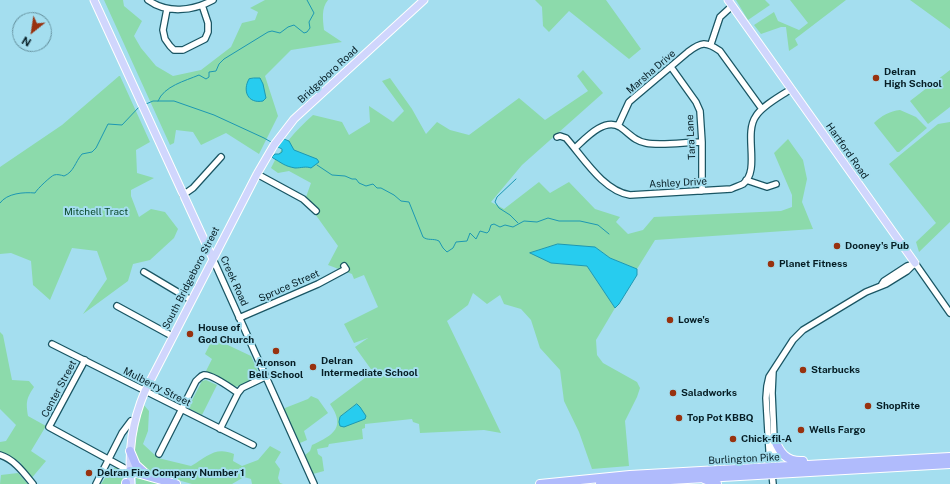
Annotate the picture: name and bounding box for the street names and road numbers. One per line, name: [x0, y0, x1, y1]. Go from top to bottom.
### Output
street label: Bridgeboro Road: [295, 44, 361, 106]
street label: Marsha Drive: [624, 47, 678, 97]
street label: Tara Lane: [684, 114, 698, 160]
street label: Hartford Road: [823, 121, 871, 181]
street label: Ashley Drive: [649, 175, 707, 191]
street label: South Bridgeboro Street: [160, 225, 222, 331]
street label: Creek Road: [218, 254, 250, 308]
street label: Spruce Street: [257, 267, 321, 305]
street label: Center Street: [39, 358, 79, 420]
street label: Mulberry Street: [121, 365, 193, 409]
street label: Burlington Pike: [708, 451, 780, 467]

